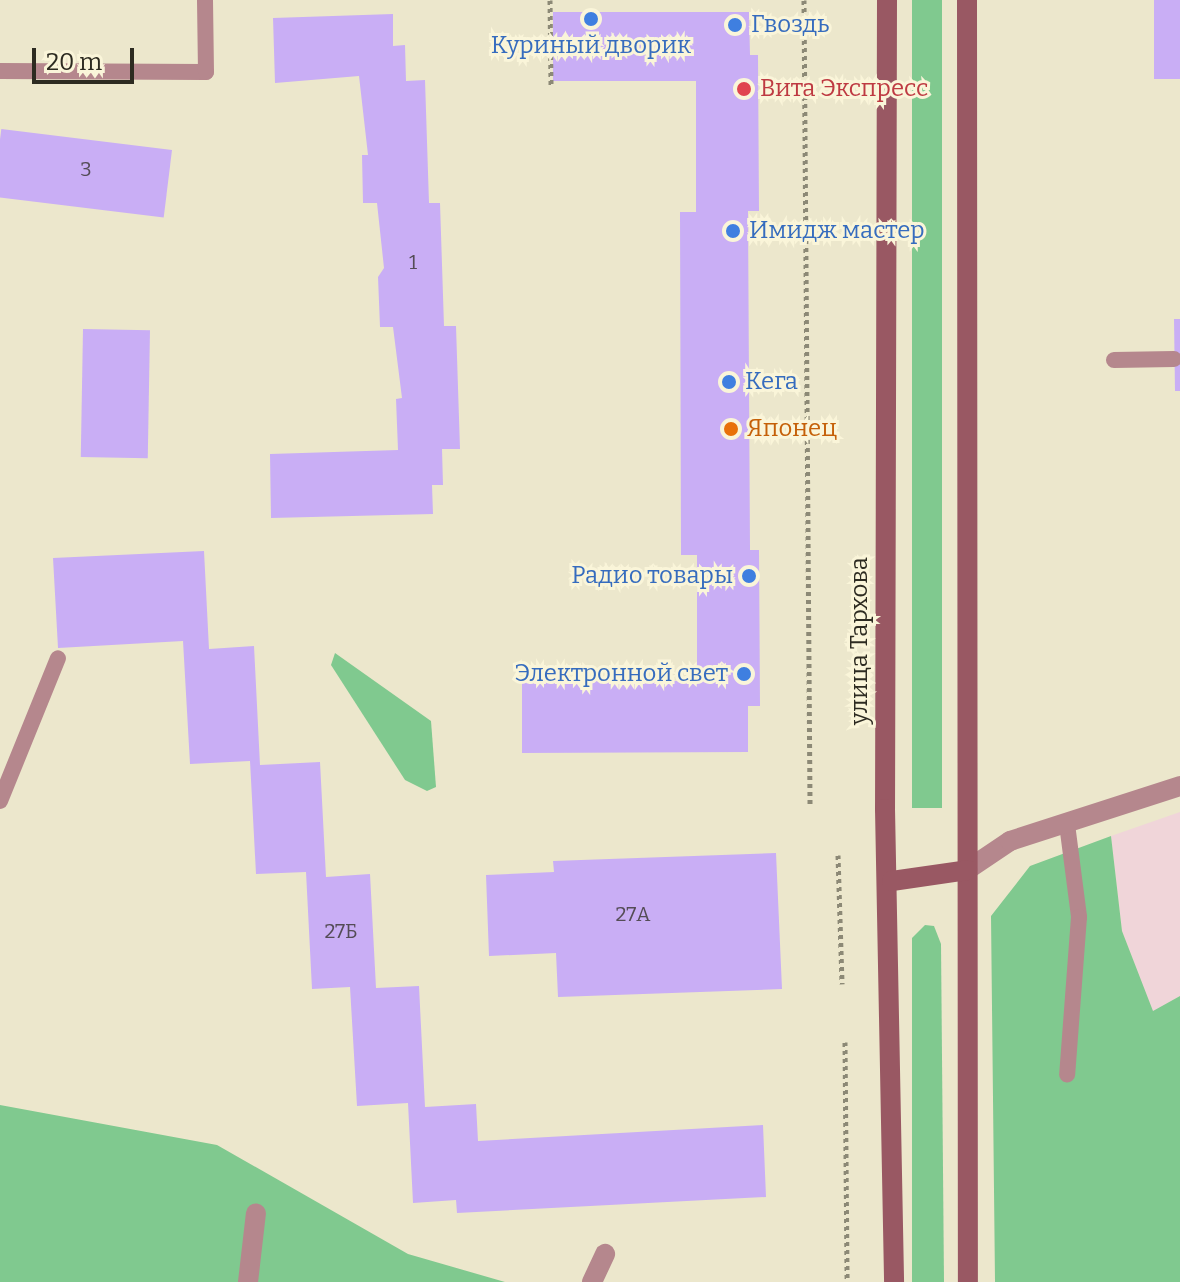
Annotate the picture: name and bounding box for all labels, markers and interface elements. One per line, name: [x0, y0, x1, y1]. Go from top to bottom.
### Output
marker: Куриный дворик: [582, 10, 600, 28]
place label: Гвоздь: [751, 11, 829, 39]
marker: Гвоздь: [726, 16, 744, 34]
scale bar: [36, 32, 138, 82]
place label: Куриный дворик: [491, 32, 691, 60]
text: 20 m: [46, 48, 102, 76]
place label: Вита Экспресс: [760, 75, 928, 103]
marker: Вита Экспресс: [735, 80, 753, 98]
house number: 3: [80, 157, 92, 181]
place label: Имидж мастер: [749, 217, 925, 245]
marker: Имидж мастер: [724, 222, 742, 240]
house number: 1: [409, 250, 417, 274]
place label: Кега: [745, 368, 798, 396]
marker: Кега: [720, 373, 738, 391]
place label: Японец: [747, 415, 837, 443]
marker: Японец: [722, 420, 740, 438]
street label: улица Тархова: [846, 557, 874, 725]
place label: Радио товары: [571, 562, 733, 590]
marker: Радио товары: [740, 567, 758, 585]
place label: Электронной свет: [514, 660, 728, 688]
marker: Электронной свет: [735, 665, 753, 683]
house number: 27А: [616, 902, 650, 926]
house number: 27Б: [324, 919, 358, 943]

